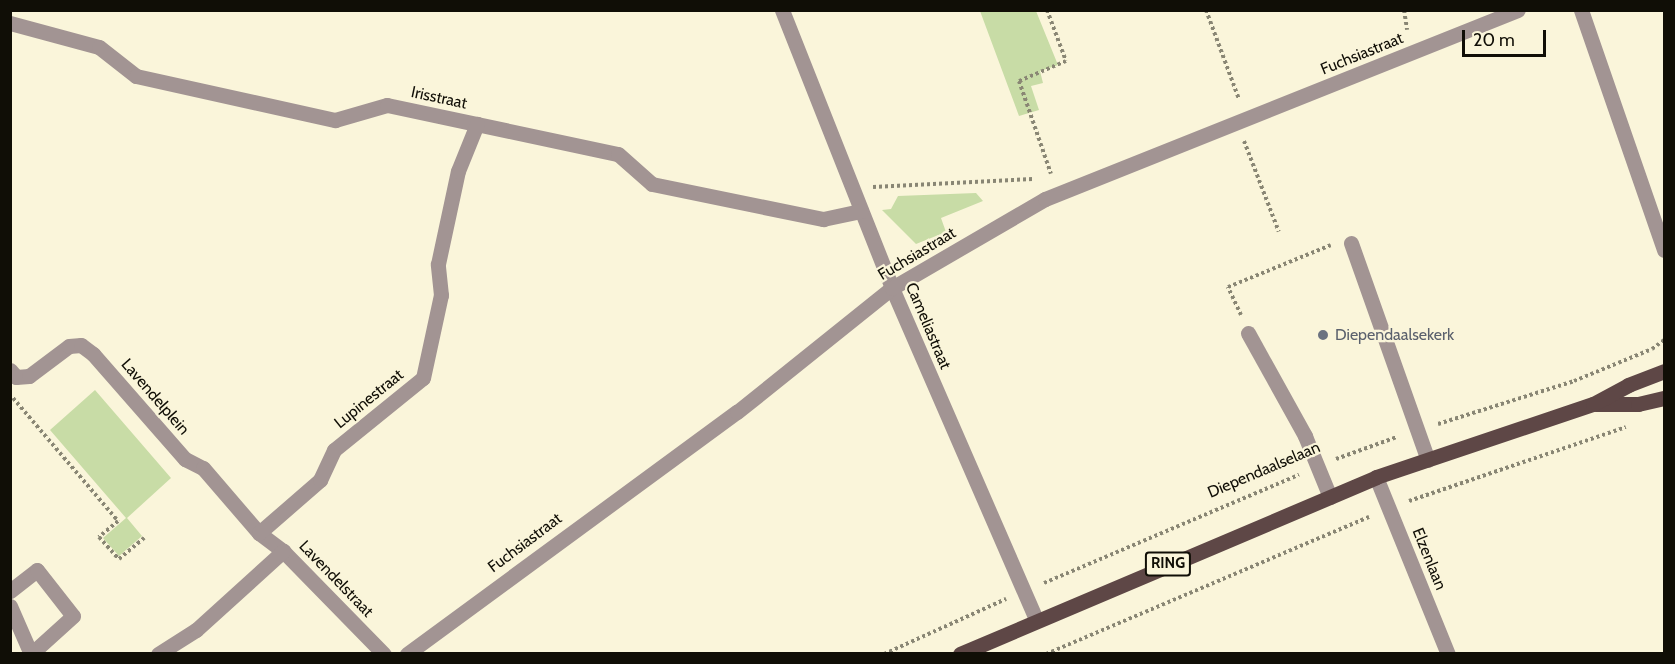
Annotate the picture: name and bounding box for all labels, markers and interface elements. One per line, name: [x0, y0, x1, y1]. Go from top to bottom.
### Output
scale bar: [1465, 18, 1549, 56]
street label: Fuchsiastraat: [1318, 29, 1406, 79]
text: 20 m: [1473, 29, 1515, 51]
street label: Irisstraat: [409, 83, 469, 113]
street label: Fuchsiastraat: [875, 223, 959, 285]
street label: Cameliastraat: [901, 280, 955, 372]
place label: Diependaalsekerk: [1335, 325, 1454, 345]
marker: Diependaalsekerk: [1316, 328, 1330, 342]
street label: Lavendelplein: [117, 355, 193, 439]
street label: Lupinestraat: [331, 365, 407, 433]
street label: Diependaalselaan: [1205, 438, 1323, 502]
street label: Fuchsiastraat: [484, 509, 566, 577]
street label: Elzenlaan: [1408, 525, 1450, 593]
street label: Lavendelstraat: [295, 537, 377, 621]
road number: RING: [1144, 552, 1192, 576]

